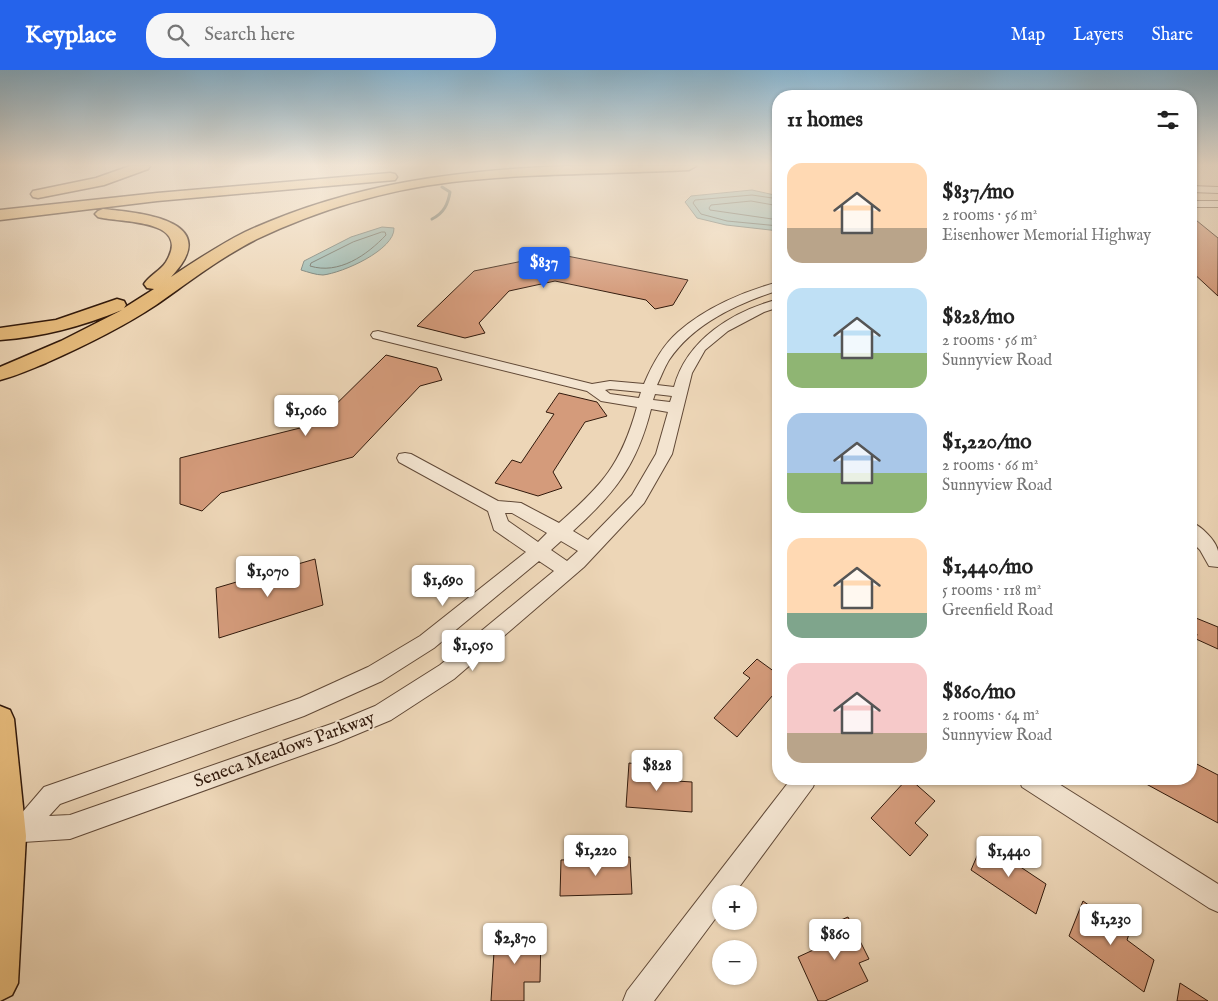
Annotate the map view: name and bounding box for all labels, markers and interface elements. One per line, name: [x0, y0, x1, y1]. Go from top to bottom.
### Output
search box: [146, 13, 496, 58]
text: Keyplace: [25, 20, 116, 51]
icon: search: [164, 21, 192, 49]
text: Search here: [204, 23, 295, 47]
text: Map: [1011, 24, 1045, 47]
text: Layers: [1073, 24, 1124, 47]
text: Share: [1152, 24, 1193, 47]
icon: filters: [1154, 106, 1182, 134]
text: 11 homes: [787, 107, 863, 134]
text: $837/mo: [942, 179, 1014, 206]
icon: home: [827, 183, 887, 243]
text: 2 rooms · 56 m²: [942, 206, 1037, 226]
text: Eisenhower Memorial Highway: [942, 226, 1151, 246]
pin: $837: [514, 246, 574, 289]
text: $837: [530, 253, 558, 273]
text: $828/mo: [942, 304, 1015, 331]
icon: home: [827, 308, 887, 368]
text: 2 rooms · 56 m²: [942, 331, 1037, 351]
text: Sunnyview Road: [942, 351, 1052, 371]
pin: $1,060: [265, 394, 347, 437]
text: $1,060: [285, 401, 327, 421]
text: $1,220/mo: [942, 429, 1032, 456]
icon: home: [827, 433, 887, 493]
text: 2 rooms · 66 m²: [942, 456, 1038, 476]
text: Sunnyview Road: [942, 476, 1052, 496]
text: $1,440/mo: [942, 554, 1033, 581]
pin: $1,070: [227, 556, 309, 598]
icon: home: [827, 558, 887, 618]
text: $1,070: [247, 562, 289, 582]
pin: $1,690: [402, 564, 484, 607]
text: $1,690: [423, 571, 463, 591]
text: 5 rooms · 118 m²: [942, 581, 1041, 601]
text: Greenfield Road: [942, 601, 1053, 621]
pin: $1,050: [432, 630, 514, 672]
text: $1,050: [453, 636, 493, 656]
text: $860/mo: [942, 679, 1016, 706]
icon: home: [827, 683, 887, 743]
text: 2 rooms · 64 m²: [942, 706, 1040, 726]
street label: Seneca Meadows Parkway: [191, 707, 378, 794]
text: Sunnyview Road: [942, 726, 1052, 746]
pin: $828: [627, 750, 687, 792]
text: $828: [643, 756, 671, 776]
pin: $1,220: [555, 834, 637, 877]
pin: $1,440: [968, 836, 1050, 878]
text: $1,220: [575, 841, 617, 861]
text: $1,440: [987, 842, 1031, 862]
map controls: [712, 885, 757, 985]
button: +: [712, 885, 757, 930]
pin: $1,230: [1070, 904, 1152, 946]
text: $1,230: [1091, 910, 1131, 930]
pin: $860: [805, 918, 865, 961]
pin: $2,870: [474, 922, 556, 965]
text: $860: [820, 925, 850, 945]
text: $2,870: [494, 929, 536, 949]
button: −: [712, 940, 757, 985]

